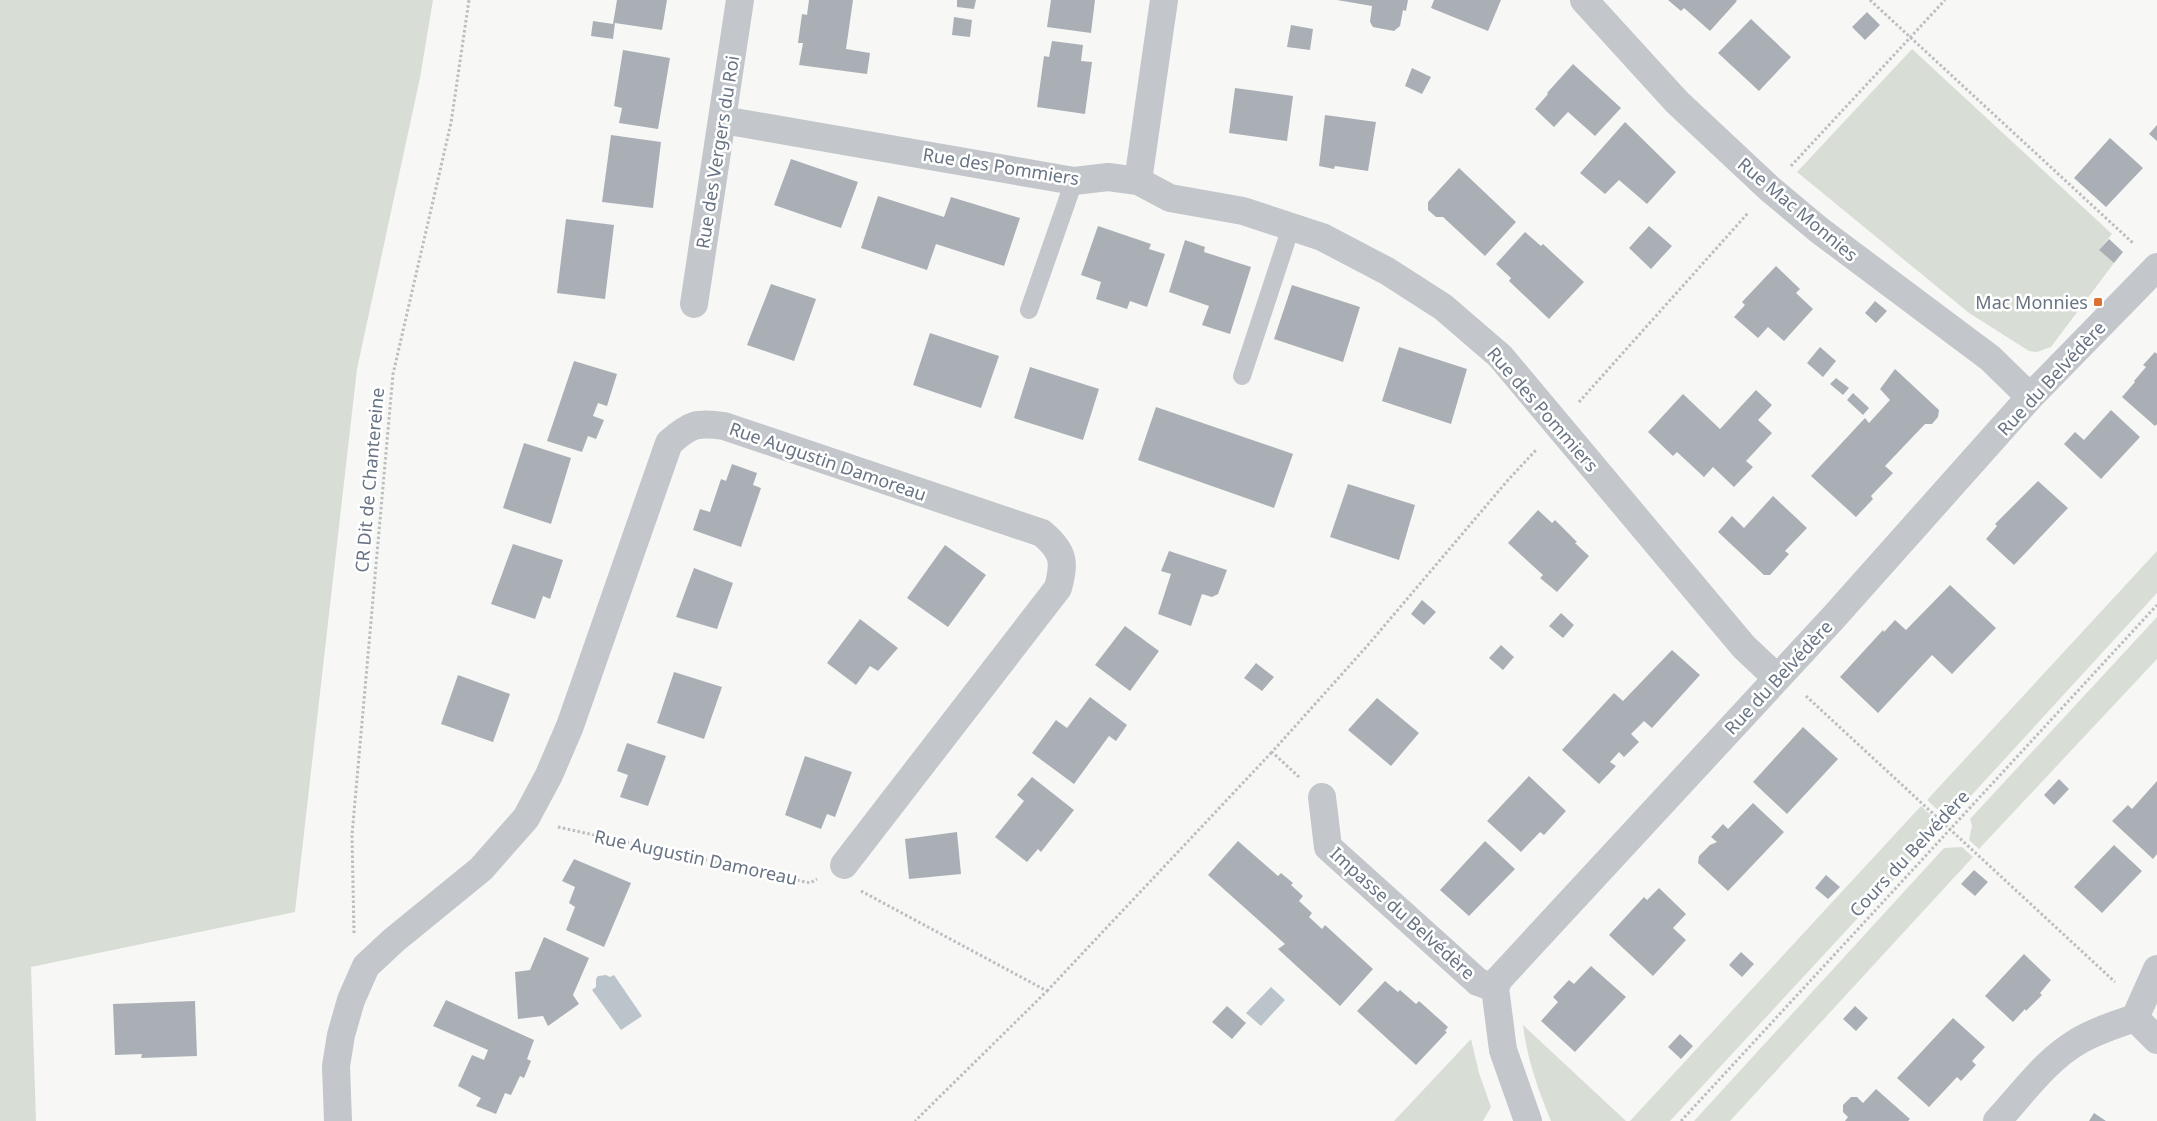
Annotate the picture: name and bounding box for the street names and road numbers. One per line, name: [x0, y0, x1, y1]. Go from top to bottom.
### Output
street label: Rue des Vergers du Roi: [690, 54, 744, 250]
street label: Rue des Pommiers: [921, 142, 1081, 190]
street label: Rue Mac Monnies: [1733, 152, 1863, 266]
street label: Rue du Belvédère: [1992, 316, 2110, 440]
street label: Rue des Pommiers: [1482, 342, 1604, 476]
street label: CR Dit de Chantereine: [349, 386, 389, 574]
street label: Rue Augustin Damoreau: [726, 416, 930, 506]
street label: Rue du Belvédère: [1719, 615, 1837, 739]
street label: Cours du Belvédère: [1844, 784, 1974, 922]
street label: Rue Augustin Damoreau: [592, 824, 800, 890]
street label: Impasse du Belvédère: [1325, 841, 1481, 985]

